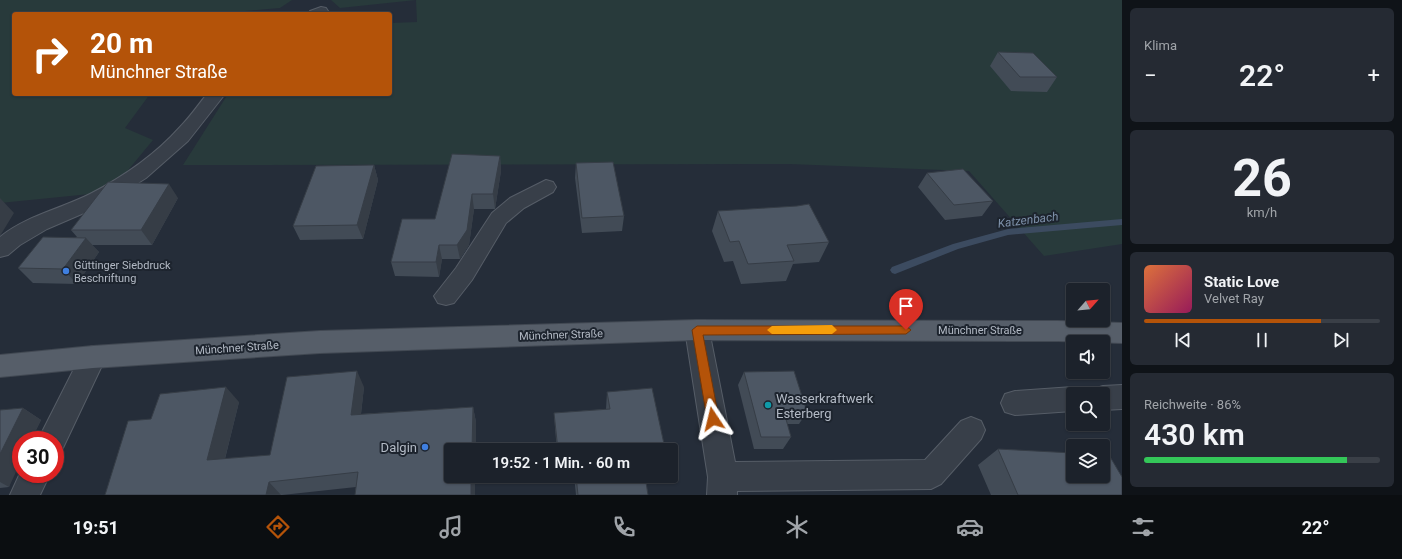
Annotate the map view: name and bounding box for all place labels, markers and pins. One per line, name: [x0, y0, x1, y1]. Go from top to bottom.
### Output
place label: Güttinger Siebdruck Beschriftung: [74, 259, 171, 285]
marker: Güttinger Siebdruck Beschriftung: [61, 266, 71, 276]
pin: [889, 289, 923, 330]
place label: Wasserkraftwerk Esterberg: [776, 391, 874, 421]
marker: Wasserkraftwerk Esterberg: [763, 400, 773, 410]
place label: Dalgin: [381, 440, 417, 455]
marker: Dalgin: [420, 442, 430, 452]

